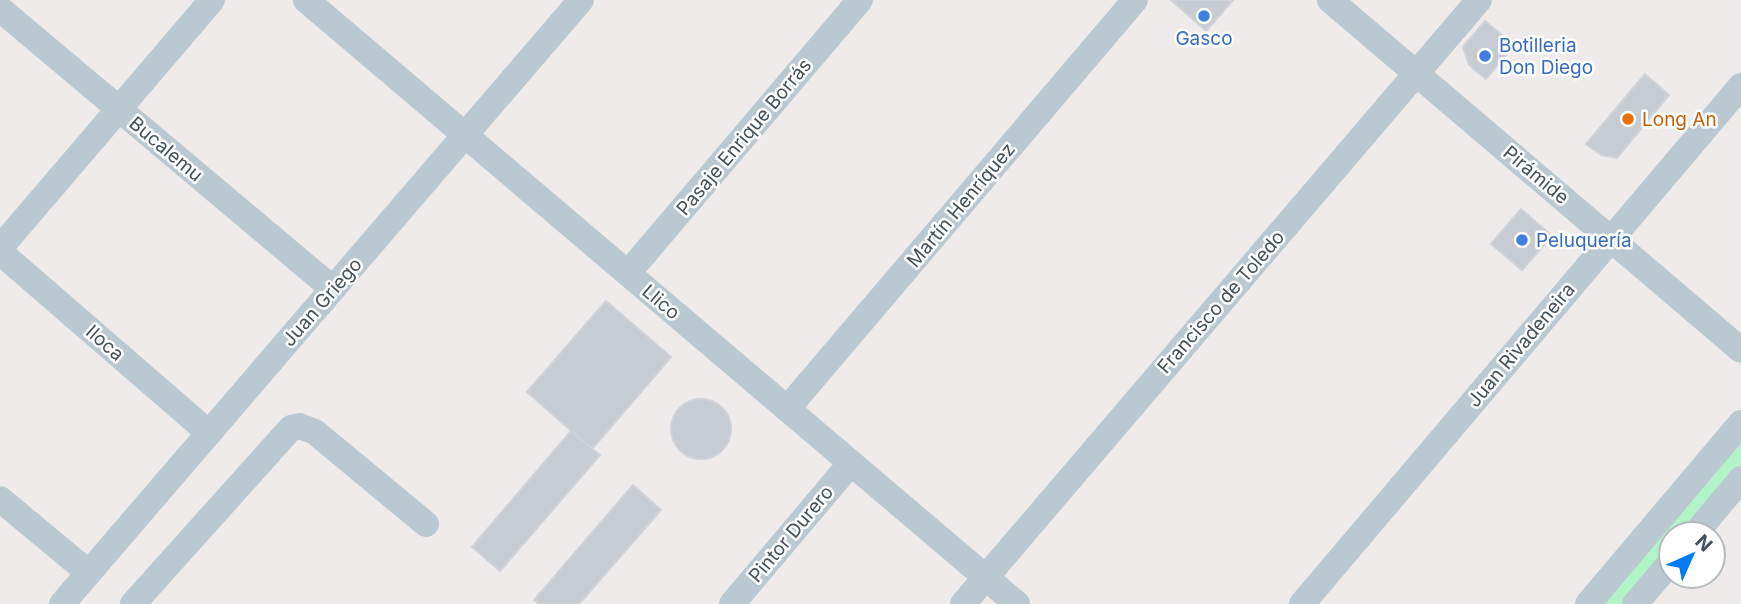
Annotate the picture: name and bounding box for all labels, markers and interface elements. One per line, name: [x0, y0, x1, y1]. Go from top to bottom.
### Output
marker: Gasco: [1196, 8, 1212, 24]
place label: Gasco: [1175, 27, 1233, 50]
place label: Botilleria Don Diego: [1499, 34, 1593, 79]
marker: Botilleria Don Diego: [1477, 48, 1493, 64]
street label: Pasaje Enrique Borrás: [672, 54, 816, 220]
place label: Long An: [1642, 108, 1717, 131]
marker: Long An: [1620, 111, 1636, 127]
street label: Bucalemu: [125, 112, 207, 186]
street label: Martín Henríquez: [902, 138, 1020, 272]
street label: Pirámide: [1499, 141, 1573, 209]
street label: Francisco de Toledo: [1153, 226, 1289, 378]
place label: Peluquería: [1536, 229, 1632, 252]
marker: Peluquería: [1514, 232, 1530, 248]
street label: Juan Griego: [277, 253, 367, 351]
street label: Juan Rivadeneira: [1462, 278, 1580, 412]
street label: Llico: [637, 280, 685, 324]
street label: Iloca: [81, 320, 129, 366]
street label: Pintor Durero: [744, 481, 838, 587]
north arrow: [1657, 520, 1727, 590]
text: N: [1690, 530, 1717, 557]

